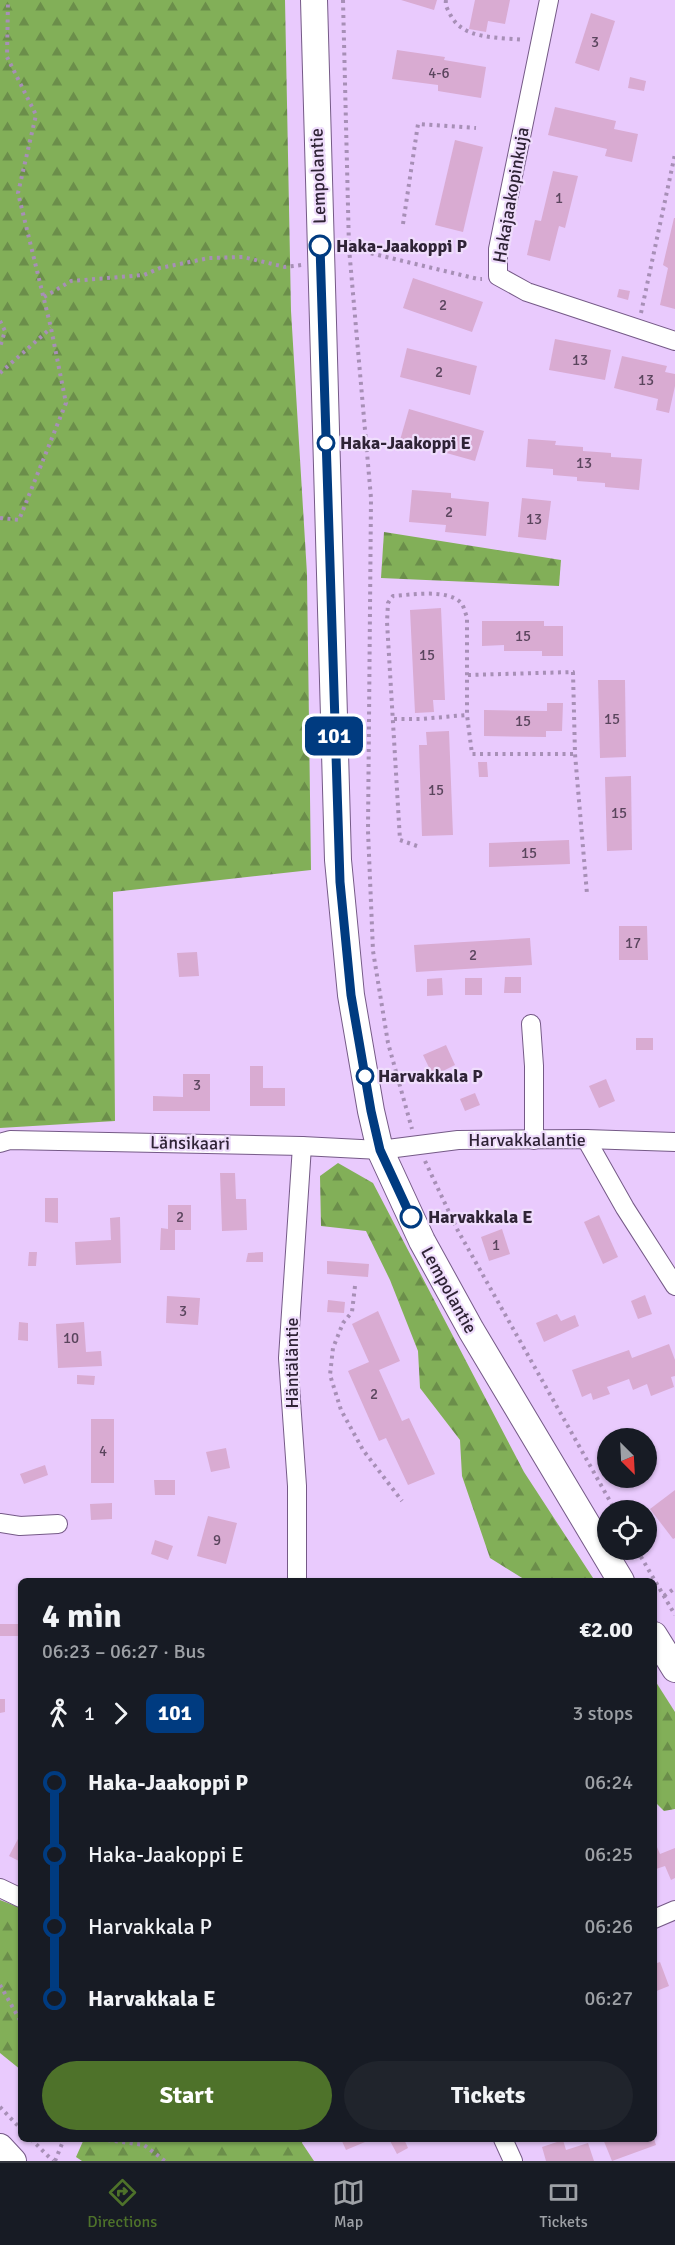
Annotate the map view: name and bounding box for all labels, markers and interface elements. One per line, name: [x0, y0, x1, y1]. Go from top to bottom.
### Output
house number: 3: [591, 33, 599, 51]
house number: 4-6: [428, 64, 450, 82]
street label: Hakajaakopinkuja: [488, 125, 534, 265]
street label: Lempolantie: [305, 128, 331, 224]
house number: 1: [555, 189, 563, 207]
marker: Haka-Jaakoppi P: [309, 235, 331, 257]
place label: Haka-Jaakoppi P: [336, 235, 467, 257]
house number: 2: [439, 296, 447, 314]
house number: 13: [572, 351, 588, 369]
house number: 2: [435, 363, 443, 381]
house number: 13: [638, 371, 654, 389]
place label: Haka-Jaakoppi E: [340, 432, 471, 454]
marker: Haka-Jaakoppi E: [317, 434, 335, 452]
house number: 13: [576, 454, 592, 472]
house number: 2: [445, 503, 453, 521]
house number: 13: [526, 510, 542, 528]
house number: 15: [515, 627, 531, 645]
house number: 15: [419, 646, 435, 664]
house number: 15: [604, 710, 620, 728]
house number: 15: [515, 712, 531, 730]
line badge: 101: [300, 716, 368, 756]
text: 101: [317, 723, 351, 749]
house number: 15: [428, 781, 444, 799]
house number: 15: [611, 804, 627, 822]
house number: 15: [521, 844, 537, 862]
house number: 17: [625, 934, 641, 952]
house number: 2: [469, 946, 477, 964]
place label: Harvakkala P: [378, 1065, 483, 1087]
marker: Harvakkala P: [356, 1067, 374, 1085]
house number: 3: [193, 1076, 201, 1094]
street label: Harvakkalantie: [468, 1129, 586, 1151]
street label: Länsikaari: [150, 1131, 230, 1155]
marker: Harvakkala E: [400, 1206, 422, 1228]
place label: Harvakkala E: [428, 1206, 532, 1228]
house number: 2: [176, 1208, 184, 1226]
house number: 1: [492, 1236, 500, 1254]
street label: Lempolantie: [416, 1243, 482, 1337]
house number: 3: [179, 1302, 187, 1320]
street label: Häntäläntie: [281, 1317, 303, 1409]
house number: 10: [63, 1329, 79, 1347]
house number: 2: [370, 1385, 378, 1403]
north arrow: [597, 1428, 657, 1488]
map controls: [597, 1428, 657, 1560]
house number: 4: [99, 1442, 107, 1460]
button: locate: [597, 1500, 657, 1560]
house number: 9: [213, 1531, 221, 1549]
text: 4 min: [42, 1596, 122, 1637]
text: €2.00: [579, 1616, 633, 1643]
text: 06:23 – 06:27 · Bus: [42, 1639, 205, 1664]
icon: walk: [42, 1697, 75, 1730]
icon: forward: [104, 1697, 137, 1730]
text: 101: [158, 1700, 192, 1726]
text: 1: [84, 1701, 95, 1726]
text: 3 stops: [572, 1701, 633, 1726]
text: Haka-Jaakoppi P: [88, 1769, 248, 1796]
text: 06:24: [584, 1770, 633, 1795]
text: Haka-Jaakoppi E: [88, 1841, 244, 1868]
text: 06:25: [584, 1842, 633, 1867]
text: Harvakkala P: [88, 1913, 212, 1940]
text: 06:26: [584, 1914, 633, 1939]
text: Harvakkala E: [88, 1985, 216, 2012]
text: 06:27: [584, 1986, 633, 2011]
button: Start: [42, 2061, 332, 2130]
button: Tickets: [344, 2061, 633, 2130]
tab: Directions: [87, 2176, 157, 2232]
tab: Map: [332, 2176, 365, 2232]
tab: Tickets: [540, 2176, 588, 2232]

